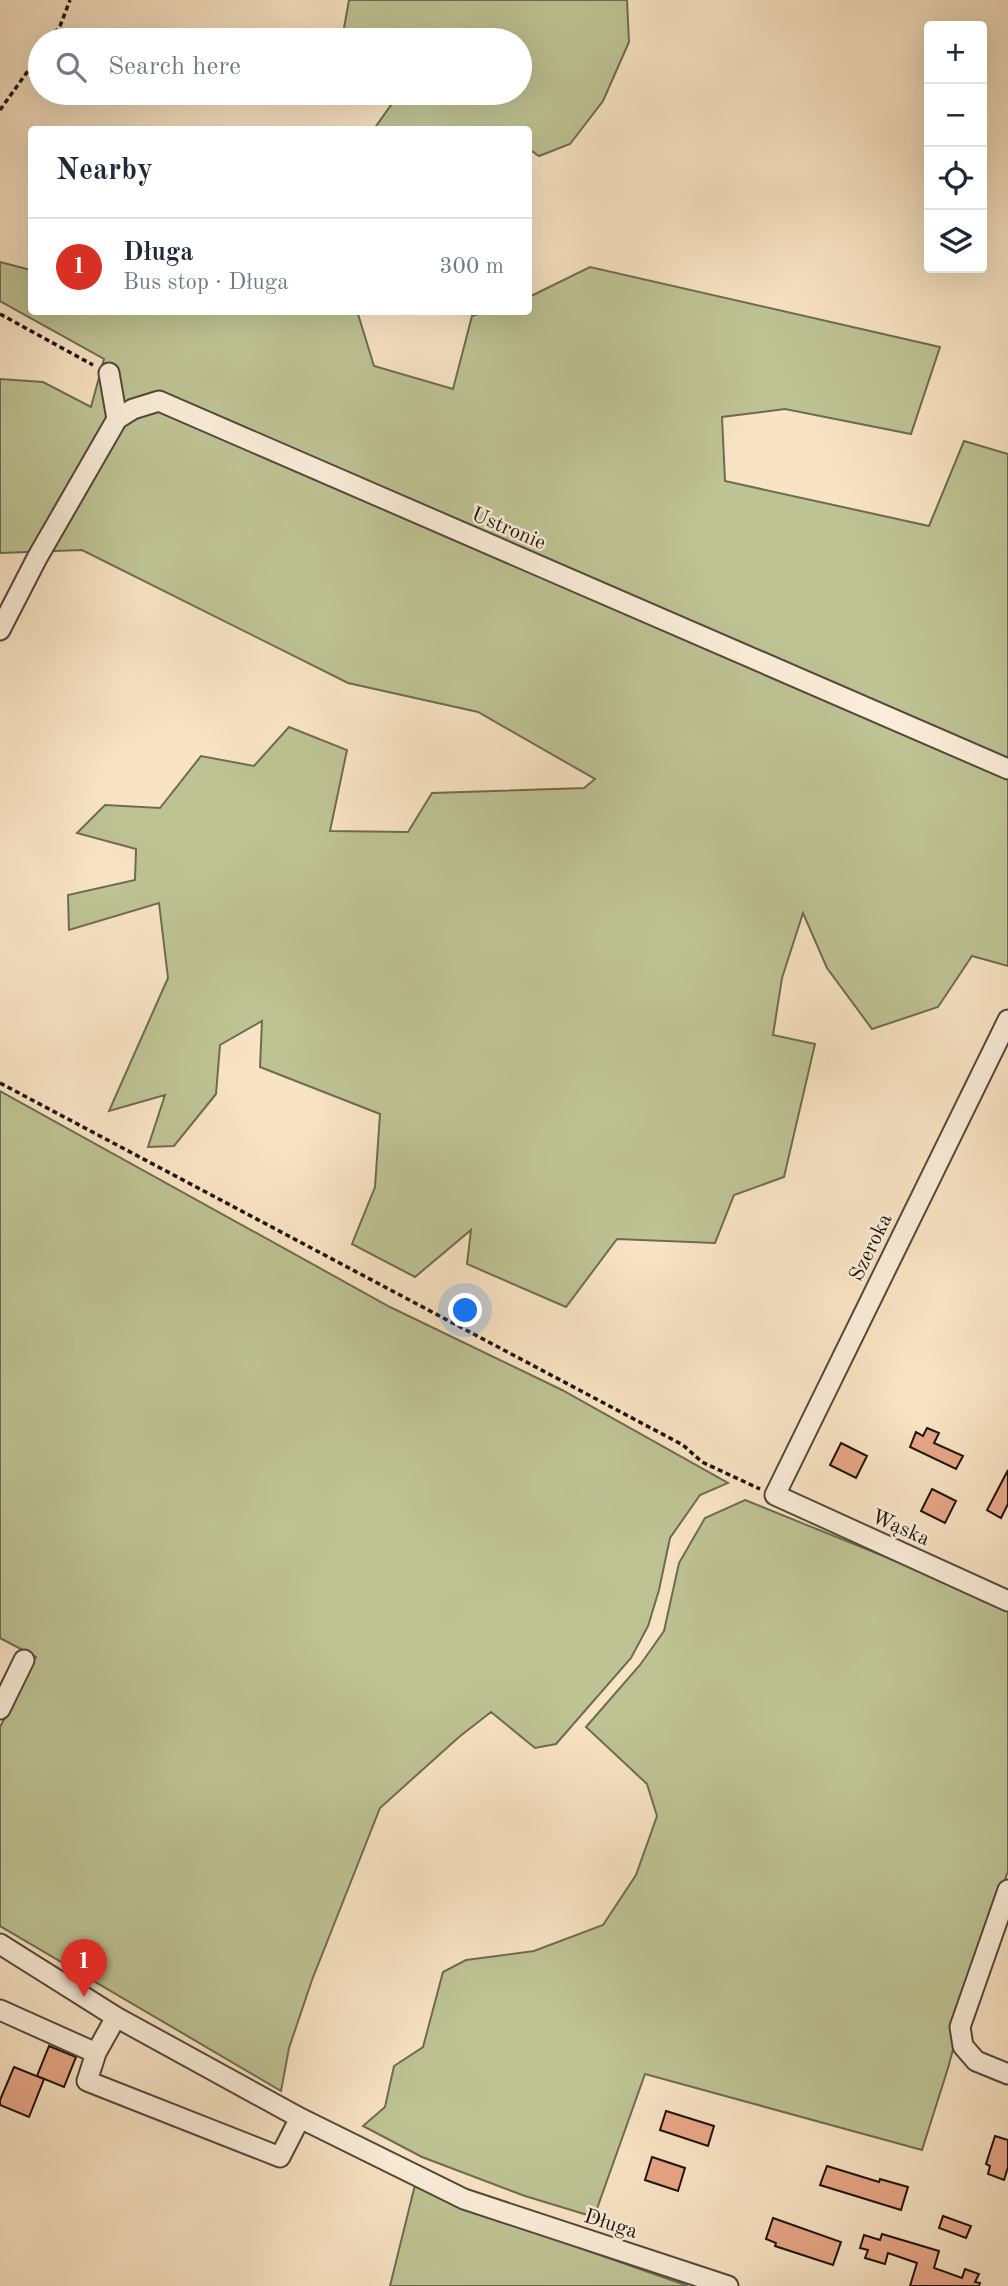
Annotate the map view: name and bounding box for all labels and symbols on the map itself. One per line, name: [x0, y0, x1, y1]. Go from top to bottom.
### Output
street label: Ustronie: [468, 504, 549, 554]
street label: Szeroka: [846, 1211, 897, 1285]
your location: [448, 1293, 482, 1327]
street label: Wąska: [868, 1506, 933, 1550]
pin: 1: [61, 1939, 107, 1997]
street label: Długa: [581, 2206, 640, 2243]

